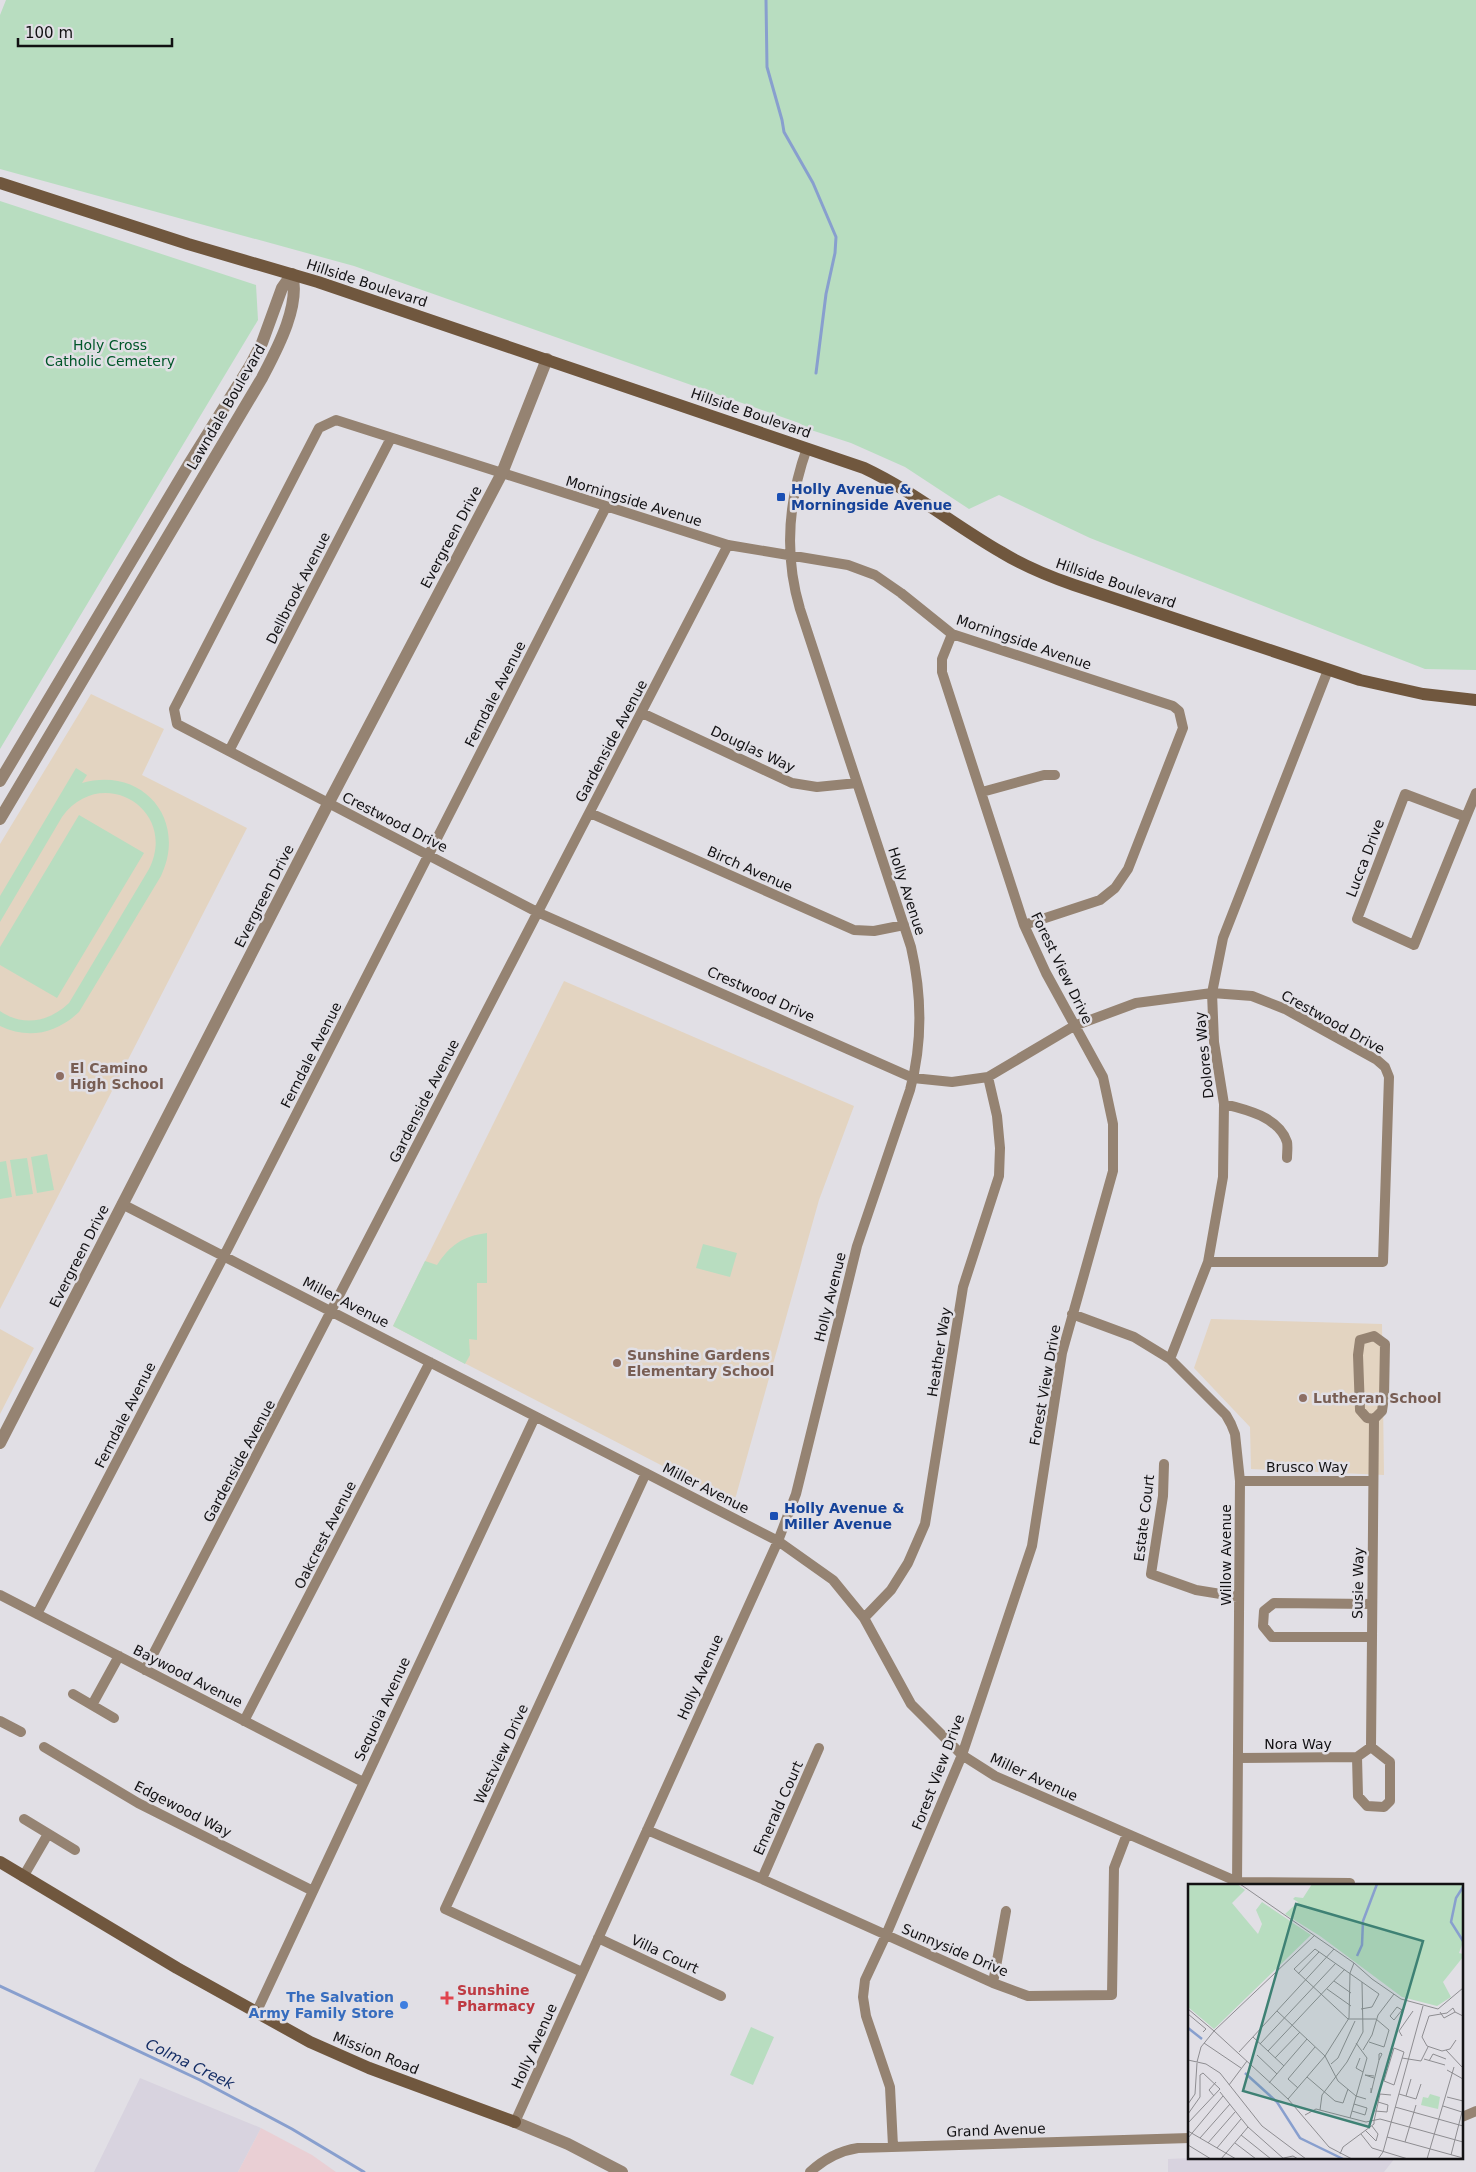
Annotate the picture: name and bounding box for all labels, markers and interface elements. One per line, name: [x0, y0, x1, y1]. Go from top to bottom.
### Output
scale bar: [18, 15, 171, 47]
text: 100 m: [25, 24, 73, 42]
street label: Hillside Boulevard: [305, 256, 429, 310]
park label: Holy Cross Catholic Cemetery: [45, 337, 175, 369]
street label: Lawndale Boulevard: [184, 342, 268, 472]
street label: Hillside Boulevard: [689, 385, 813, 441]
street label: Morningside Avenue: [564, 473, 704, 529]
place label: Holly Avenue & Morningside Avenue: [791, 481, 952, 513]
street label: Evergreen Drive: [417, 483, 485, 591]
marker: Holly Avenue & Morningside Avenue: [775, 491, 787, 503]
street label: Dellbrook Avenue: [263, 529, 333, 647]
street label: Hillside Boulevard: [1054, 555, 1178, 611]
street label: Morningside Avenue: [954, 611, 1094, 673]
street label: Ferndale Avenue: [461, 638, 529, 750]
street label: Gardenside Avenue: [572, 677, 650, 805]
street label: Douglas Way: [708, 722, 798, 776]
street label: Crestwood Drive: [340, 789, 450, 855]
street label: Lucca Drive: [1343, 817, 1387, 899]
street label: Evergreen Drive: [231, 842, 297, 950]
street label: Birch Avenue: [705, 843, 795, 895]
street label: Holly Avenue: [885, 845, 929, 937]
street label: Forest View Drive: [1028, 909, 1096, 1027]
street label: Crestwood Drive: [705, 963, 817, 1025]
street label: Crestwood Drive: [1278, 987, 1388, 1057]
street label: Ferndale Avenue: [277, 999, 345, 1111]
street label: Dolores Way: [1191, 1011, 1217, 1099]
street label: Gardenside Avenue: [386, 1037, 462, 1165]
place label: El Camino High School: [70, 1060, 164, 1092]
marker: El Camino High School: [54, 1070, 66, 1082]
street label: Evergreen Drive: [46, 1202, 112, 1310]
street label: Holly Avenue: [811, 1251, 849, 1343]
street label: Miller Avenue: [300, 1273, 392, 1331]
street label: Heather Way: [924, 1306, 954, 1398]
street label: Forest View Drive: [1026, 1323, 1064, 1447]
place label: Sunshine Gardens Elementary School: [627, 1347, 774, 1379]
marker: Sunshine Gardens Elementary School: [611, 1357, 623, 1369]
street label: Ferndale Avenue: [91, 1359, 159, 1471]
place label: Lutheran School: [1313, 1390, 1442, 1406]
marker: Lutheran School: [1297, 1392, 1309, 1404]
street label: Gardenside Avenue: [200, 1397, 278, 1525]
street label: Miller Avenue: [660, 1459, 752, 1517]
street label: Brusco Way: [1266, 1459, 1348, 1475]
street label: Estate Court: [1131, 1473, 1157, 1562]
street label: Oakcrest Avenue: [291, 1478, 359, 1592]
place label: Holly Avenue & Miller Avenue: [784, 1500, 904, 1532]
street label: Willow Avenue: [1218, 1504, 1234, 1606]
marker: Holly Avenue & Miller Avenue: [768, 1510, 780, 1522]
street label: Susie Way: [1349, 1547, 1367, 1619]
street label: Holly Avenue: [674, 1632, 726, 1722]
street label: Baywood Avenue: [131, 1642, 245, 1710]
street label: Sequoia Avenue: [351, 1655, 413, 1763]
street label: Westview Drive: [471, 1701, 531, 1807]
street label: Forest View Drive: [909, 1712, 967, 1832]
street label: Nora Way: [1264, 1736, 1332, 1752]
street label: Miller Avenue: [988, 1750, 1080, 1804]
street label: Emerald Court: [750, 1758, 806, 1857]
street label: Edgewood Way: [132, 1778, 234, 1840]
inset map: [1188, 1884, 1464, 2160]
street label: Sunnyside Drive: [899, 1920, 1011, 1980]
street label: Villa Court: [629, 1931, 702, 1977]
place label: Sunshine Pharmacy: [457, 1982, 535, 2014]
place label: The Salvation Army Family Store: [249, 1989, 394, 2021]
marker: Sunshine Pharmacy: [441, 1992, 453, 2004]
marker: The Salvation Army Family Store: [398, 1999, 410, 2011]
street label: Holly Avenue: [508, 2001, 560, 2091]
street label: Mission Road: [331, 2028, 421, 2078]
water label: Colma Creek: [143, 2035, 238, 2094]
street label: Grand Avenue: [946, 2120, 1046, 2140]

